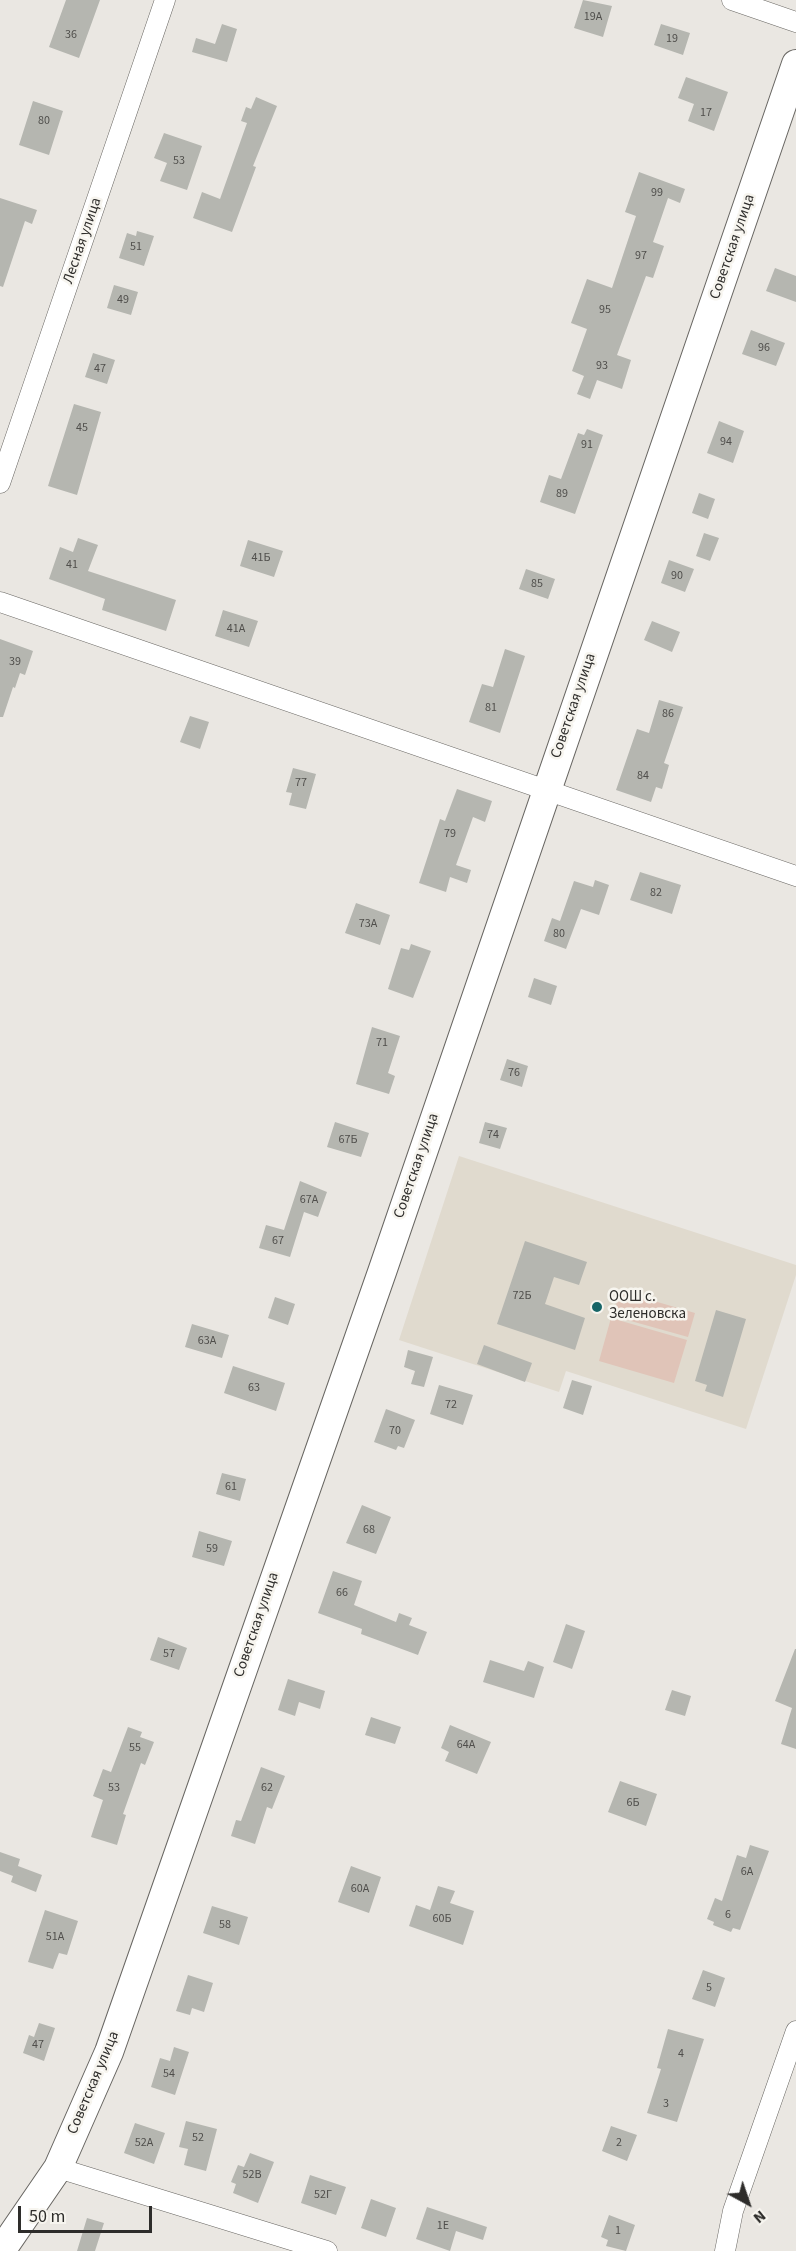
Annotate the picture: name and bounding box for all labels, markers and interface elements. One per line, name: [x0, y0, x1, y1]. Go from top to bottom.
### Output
house number: 19А: [584, 10, 602, 24]
house number: 36: [65, 28, 77, 42]
house number: 19: [666, 32, 678, 46]
house number: 17: [700, 106, 712, 120]
house number: 80: [38, 114, 50, 128]
house number: 53: [173, 154, 185, 168]
house number: 99: [651, 186, 663, 200]
street label: Советская улица: [707, 192, 759, 302]
street label: Лесная улица: [60, 196, 106, 286]
house number: 51: [130, 240, 142, 254]
house number: 97: [635, 249, 647, 263]
house number: 49: [117, 293, 129, 307]
house number: 95: [599, 303, 611, 317]
house number: 96: [758, 341, 770, 355]
house number: 93: [596, 359, 608, 373]
house number: 47: [94, 362, 106, 376]
house number: 45: [76, 421, 88, 435]
house number: 94: [720, 435, 732, 449]
house number: 91: [581, 438, 593, 452]
house number: 89: [556, 487, 568, 501]
house number: 41Б: [252, 551, 270, 565]
house number: 41: [66, 558, 78, 572]
house number: 90: [671, 569, 683, 583]
house number: 85: [531, 577, 543, 591]
house number: 41А: [227, 622, 245, 636]
street label: Советская улица: [548, 651, 600, 761]
house number: 39: [9, 655, 21, 669]
house number: 81: [485, 701, 497, 715]
house number: 86: [662, 707, 674, 721]
house number: 84: [637, 769, 649, 783]
house number: 77: [295, 776, 307, 790]
house number: 79: [444, 827, 456, 841]
house number: 82: [650, 886, 662, 900]
house number: 73А: [359, 917, 377, 931]
house number: 80: [553, 927, 565, 941]
house number: 71: [376, 1036, 388, 1050]
house number: 76: [508, 1066, 520, 1080]
street label: Советская улица: [391, 1111, 443, 1221]
house number: 74: [487, 1128, 499, 1142]
house number: 67Б: [339, 1133, 357, 1147]
house number: 67А: [300, 1193, 318, 1207]
house number: 67: [272, 1234, 284, 1248]
house number: 72Б: [513, 1289, 531, 1303]
place label: ООШ с. Зеленовска: [609, 1289, 686, 1324]
marker: ООШ с. Зеленовска: [590, 1300, 604, 1314]
house number: 63А: [198, 1334, 216, 1348]
house number: 63: [248, 1381, 260, 1395]
house number: 72: [445, 1398, 457, 1412]
house number: 70: [389, 1424, 401, 1438]
house number: 61: [225, 1480, 237, 1494]
house number: 68: [363, 1523, 375, 1537]
house number: 59: [206, 1542, 218, 1556]
street label: Советская улица: [231, 1570, 283, 1680]
house number: 66: [336, 1586, 348, 1600]
house number: 57: [163, 1647, 175, 1661]
house number: 64А: [457, 1738, 475, 1752]
house number: 55: [129, 1741, 141, 1755]
house number: 53: [108, 1781, 120, 1795]
house number: 62: [261, 1781, 273, 1795]
house number: 6Б: [627, 1796, 639, 1810]
house number: 6А: [741, 1865, 753, 1879]
house number: 60А: [351, 1882, 369, 1896]
house number: 6: [725, 1908, 731, 1922]
house number: 60Б: [433, 1912, 451, 1926]
house number: 58: [219, 1918, 231, 1932]
house number: 51А: [46, 1930, 64, 1944]
house number: 5: [706, 1981, 712, 1995]
street label: Советская улица: [64, 2029, 124, 2137]
house number: 47: [32, 2038, 44, 2052]
house number: 4: [678, 2047, 684, 2061]
house number: 54: [163, 2067, 175, 2081]
house number: 3: [663, 2097, 669, 2111]
house number: 52: [192, 2131, 204, 2145]
house number: 52А: [135, 2136, 153, 2150]
house number: 2: [616, 2136, 622, 2150]
house number: 52В: [243, 2168, 261, 2182]
north arrow: [718, 2173, 778, 2233]
house number: 52Г: [314, 2188, 332, 2202]
scale bar: [21, 2194, 154, 2232]
text: 50 m: [29, 2204, 65, 2229]
text: N: [748, 2205, 771, 2229]
house number: 1Е: [437, 2219, 449, 2233]
house number: 1: [615, 2224, 621, 2238]

